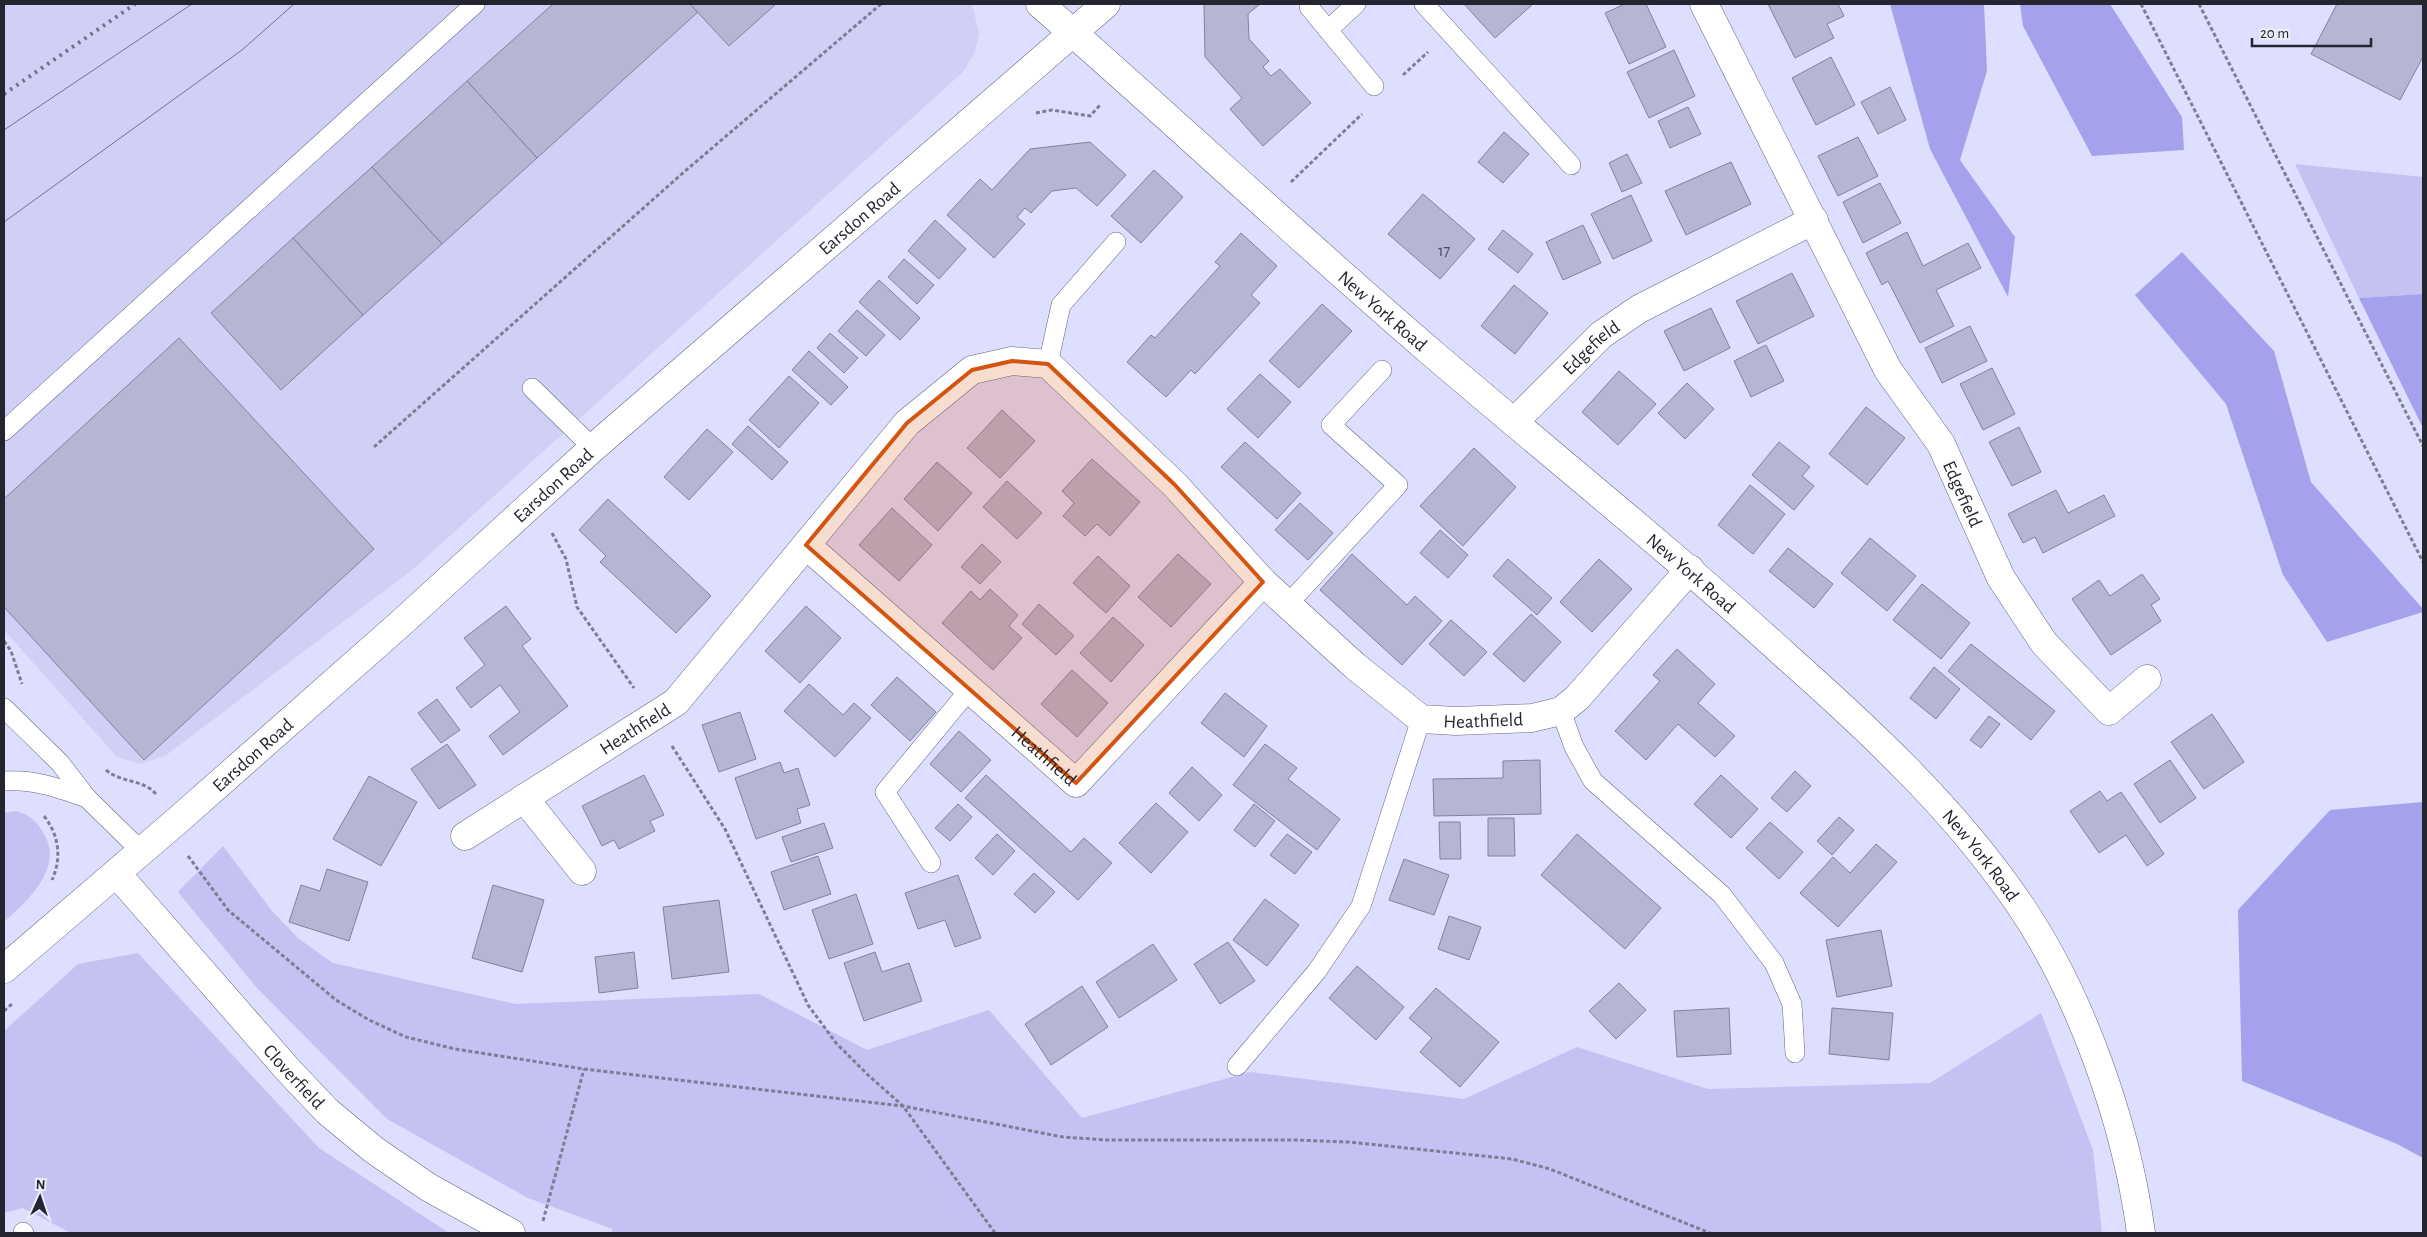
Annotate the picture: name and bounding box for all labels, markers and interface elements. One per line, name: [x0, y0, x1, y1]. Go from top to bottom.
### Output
scale bar: [2252, 15, 2371, 47]
text: 20 m: [2260, 26, 2289, 41]
street label: Earsdon Road: [816, 179, 904, 259]
house number: 17: [1438, 243, 1450, 259]
street label: New York Road: [1334, 268, 1430, 355]
street label: Edgefield: [1559, 317, 1624, 379]
street label: Earsdon Road: [510, 445, 597, 527]
street label: Edgefield: [1939, 458, 1985, 530]
street label: New York Road: [1642, 530, 1739, 617]
street label: Heathfield: [597, 700, 674, 759]
street label: Heathfield: [1443, 710, 1524, 732]
street label: Earsdon Road: [209, 715, 297, 796]
street label: Heathfield: [1007, 723, 1080, 790]
street label: New York Road: [1938, 806, 2022, 905]
street label: Cloverfield: [259, 1041, 328, 1113]
north arrow: [15, 1172, 65, 1222]
text: N: [35, 1178, 46, 1192]

